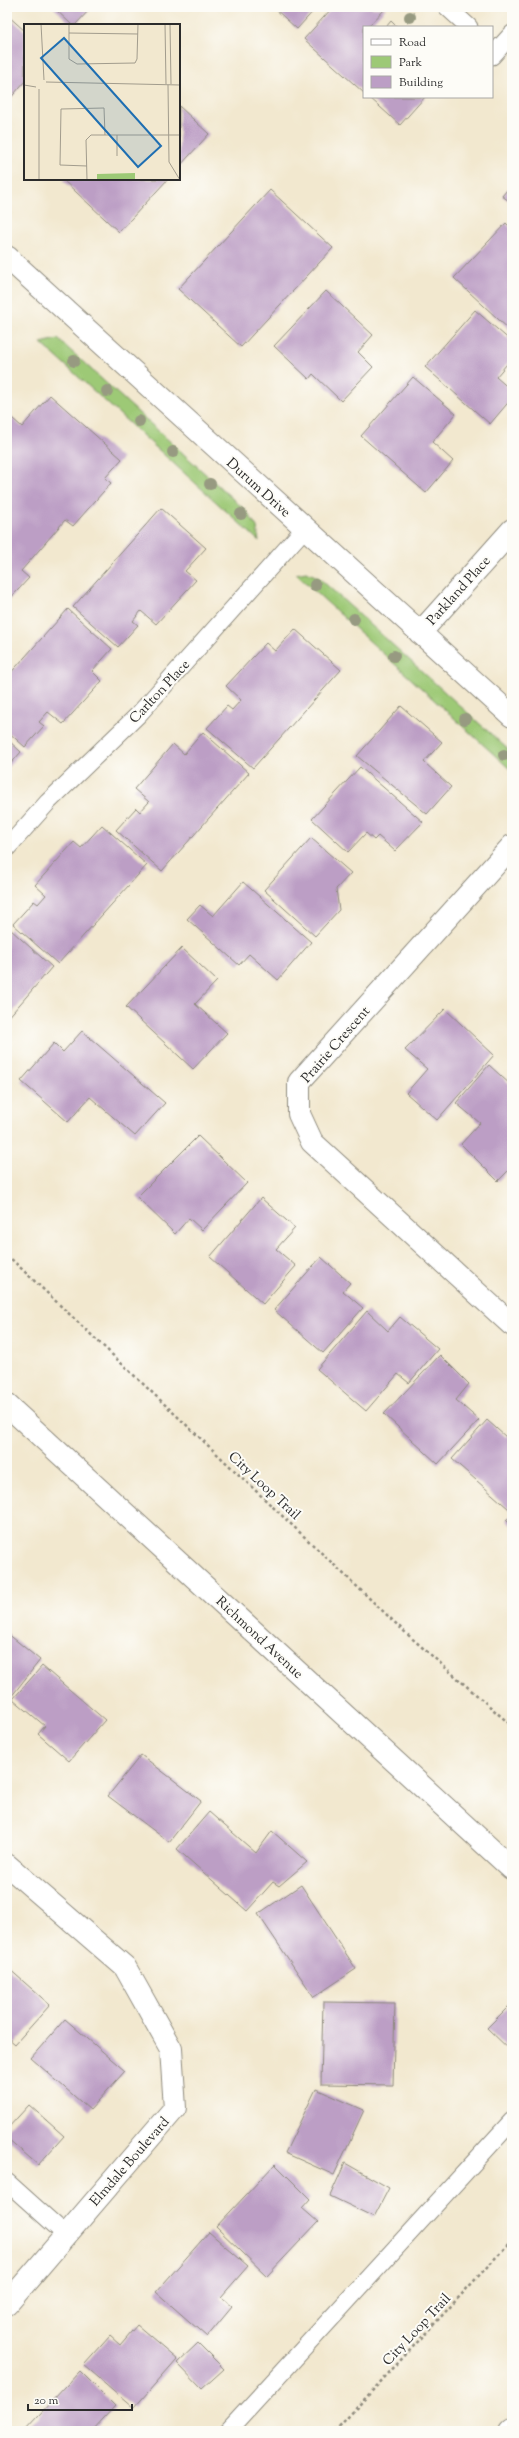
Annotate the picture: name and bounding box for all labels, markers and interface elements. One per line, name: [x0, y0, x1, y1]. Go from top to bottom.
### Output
inset map: [24, 24, 180, 180]
legend: [363, 26, 493, 98]
text: Road: [399, 34, 426, 52]
text: Park: [399, 54, 422, 72]
text: Building: [399, 74, 443, 92]
street label: Durum Drive: [221, 454, 294, 523]
street label: Parkland Place: [423, 552, 496, 630]
street label: Carlton Place: [126, 656, 195, 729]
street label: Prairie Crescent: [297, 1002, 376, 1088]
street label: City Loop Trail: [223, 1448, 304, 1525]
street label: Richmond Avenue: [210, 1592, 307, 1684]
street label: Elmdale Boulevard: [86, 2113, 175, 2211]
street label: City Loop Trail: [379, 2290, 456, 2371]
scale bar: [28, 2386, 132, 2412]
text: 20 m: [34, 2392, 59, 2410]

